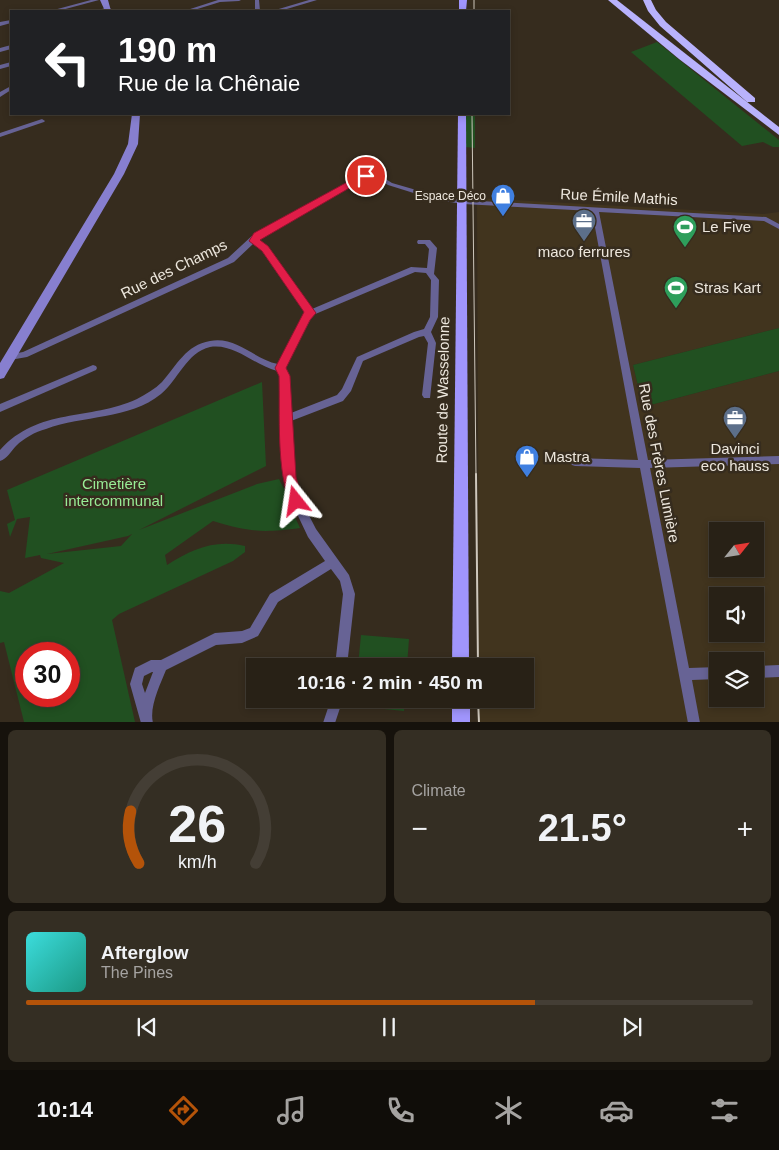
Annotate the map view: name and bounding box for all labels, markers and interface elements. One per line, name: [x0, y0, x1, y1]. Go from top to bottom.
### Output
icon: left: [35, 30, 100, 95]
text: 190 m: [118, 30, 217, 69]
text: Rue de la Chênaie: [118, 71, 300, 96]
pin: [345, 155, 387, 197]
icon: arrive: [352, 162, 380, 190]
shop icon: Espace Déco: [490, 183, 516, 217]
street label: Rue Émile Mathis: [560, 185, 678, 208]
place label: Espace Déco: [415, 189, 486, 203]
office icon: maco ferrures: [571, 208, 597, 242]
sports icon: Le Five: [672, 214, 698, 248]
place label: Le Five: [702, 218, 751, 235]
street label: Rue des Champs: [118, 236, 230, 302]
place label: maco ferrures: [538, 243, 630, 260]
sports icon: Stras Kart: [663, 275, 689, 309]
place label: Stras Kart: [694, 279, 762, 296]
street label: Route de Wasselonne: [433, 316, 452, 464]
street label: Rue des Frères Lumière: [636, 382, 683, 544]
office icon: Davinci eco hauss: [722, 405, 748, 439]
place label: Davinci eco hauss: [701, 440, 769, 474]
shop icon: Mastra: [514, 444, 540, 478]
place label: Mastra: [544, 448, 591, 465]
position arrow: [269, 474, 321, 526]
park label: Cimetière intercommunal: [65, 475, 163, 509]
north arrow: [709, 522, 764, 578]
map controls: [709, 522, 764, 707]
button: sound: [709, 587, 764, 642]
speed limit sign: 30: [15, 642, 80, 707]
button: layers: [709, 652, 764, 707]
text: 10:16 · 2 min · 450 m: [297, 672, 483, 693]
text: Climate: [412, 782, 466, 799]
text: 26: [168, 795, 226, 853]
text: 21.5°: [538, 807, 627, 849]
text: −: [412, 813, 428, 844]
text: +: [737, 813, 753, 844]
text: km/h: [177, 852, 216, 872]
text: Afterglow: [101, 942, 189, 963]
text: The Pines: [101, 964, 173, 981]
icon: previous: [133, 1013, 161, 1041]
icon: pause: [375, 1013, 403, 1041]
icon: next: [618, 1013, 646, 1041]
icon: directions: [166, 1093, 201, 1128]
icon: music: [274, 1093, 309, 1128]
icon: phone: [383, 1093, 418, 1128]
icon: climate: [491, 1093, 526, 1128]
icon: car: [599, 1093, 634, 1128]
icon: filters: [707, 1093, 742, 1128]
text: 10:14: [37, 1097, 93, 1122]

